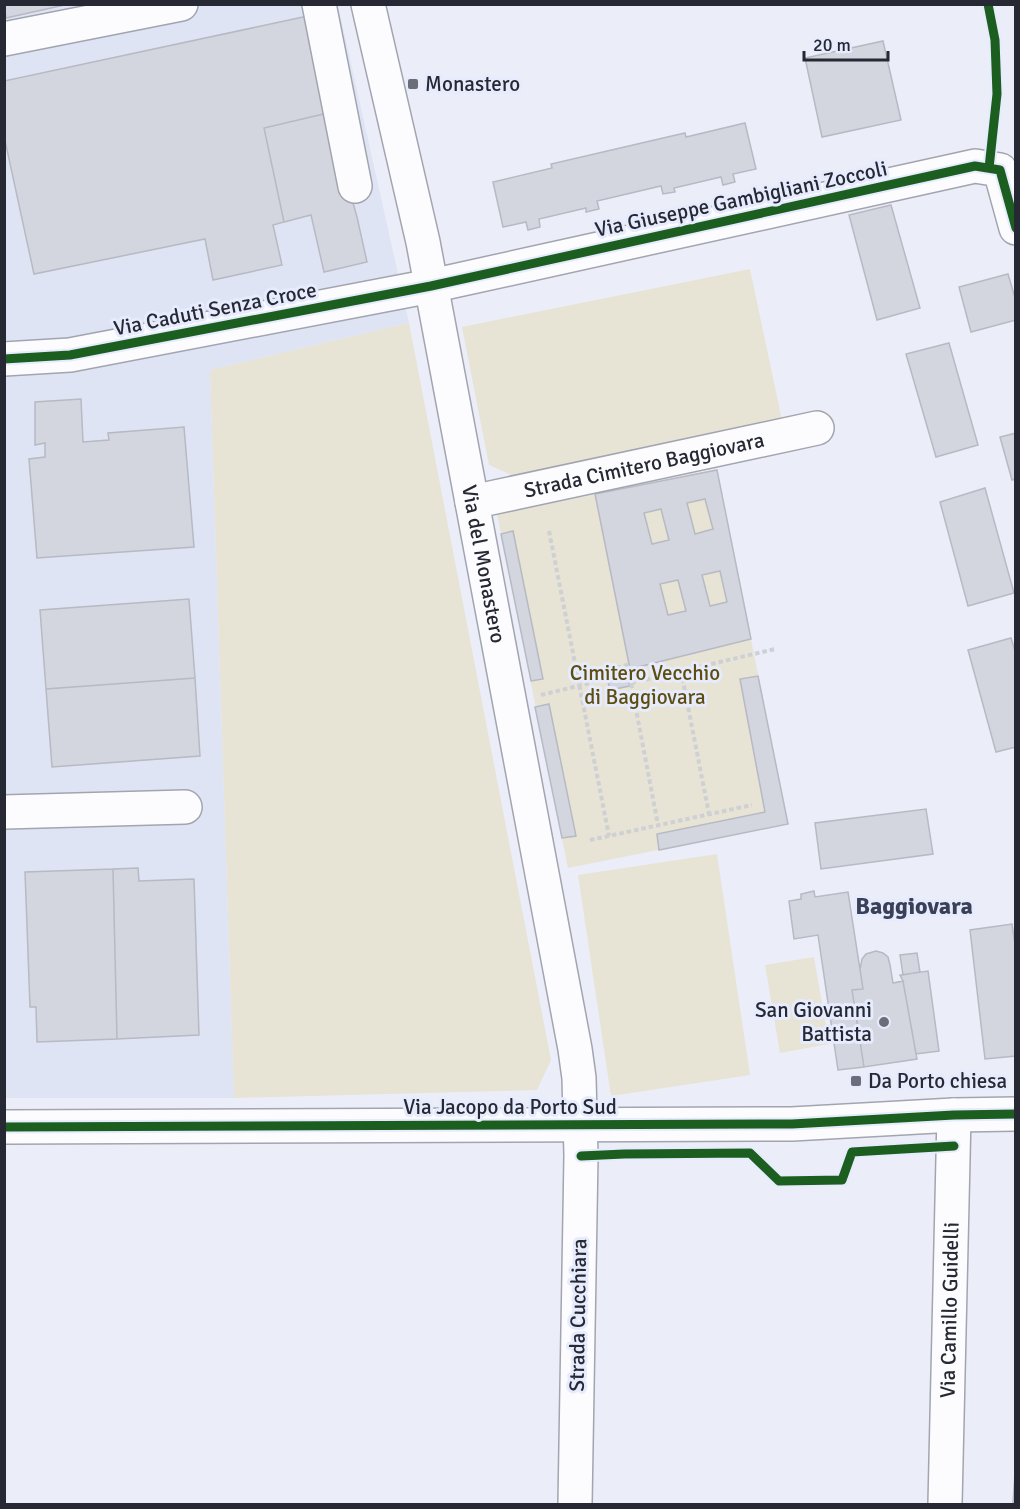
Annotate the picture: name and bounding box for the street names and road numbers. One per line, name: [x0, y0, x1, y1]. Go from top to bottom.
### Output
street label: Via Giuseppe Gambigliani Zoccoli: [592, 155, 890, 243]
street label: Via Caduti Senza Croce: [111, 277, 319, 341]
street label: Strada Cimitero Baggiovara: [521, 427, 767, 504]
street label: Via del Monastero: [456, 483, 511, 645]
street label: Via Jacopo da Porto Sud: [403, 1094, 617, 1120]
street label: Via Camillo Guidelli: [934, 1222, 965, 1398]
street label: Strada Cucchiara: [564, 1238, 592, 1392]

